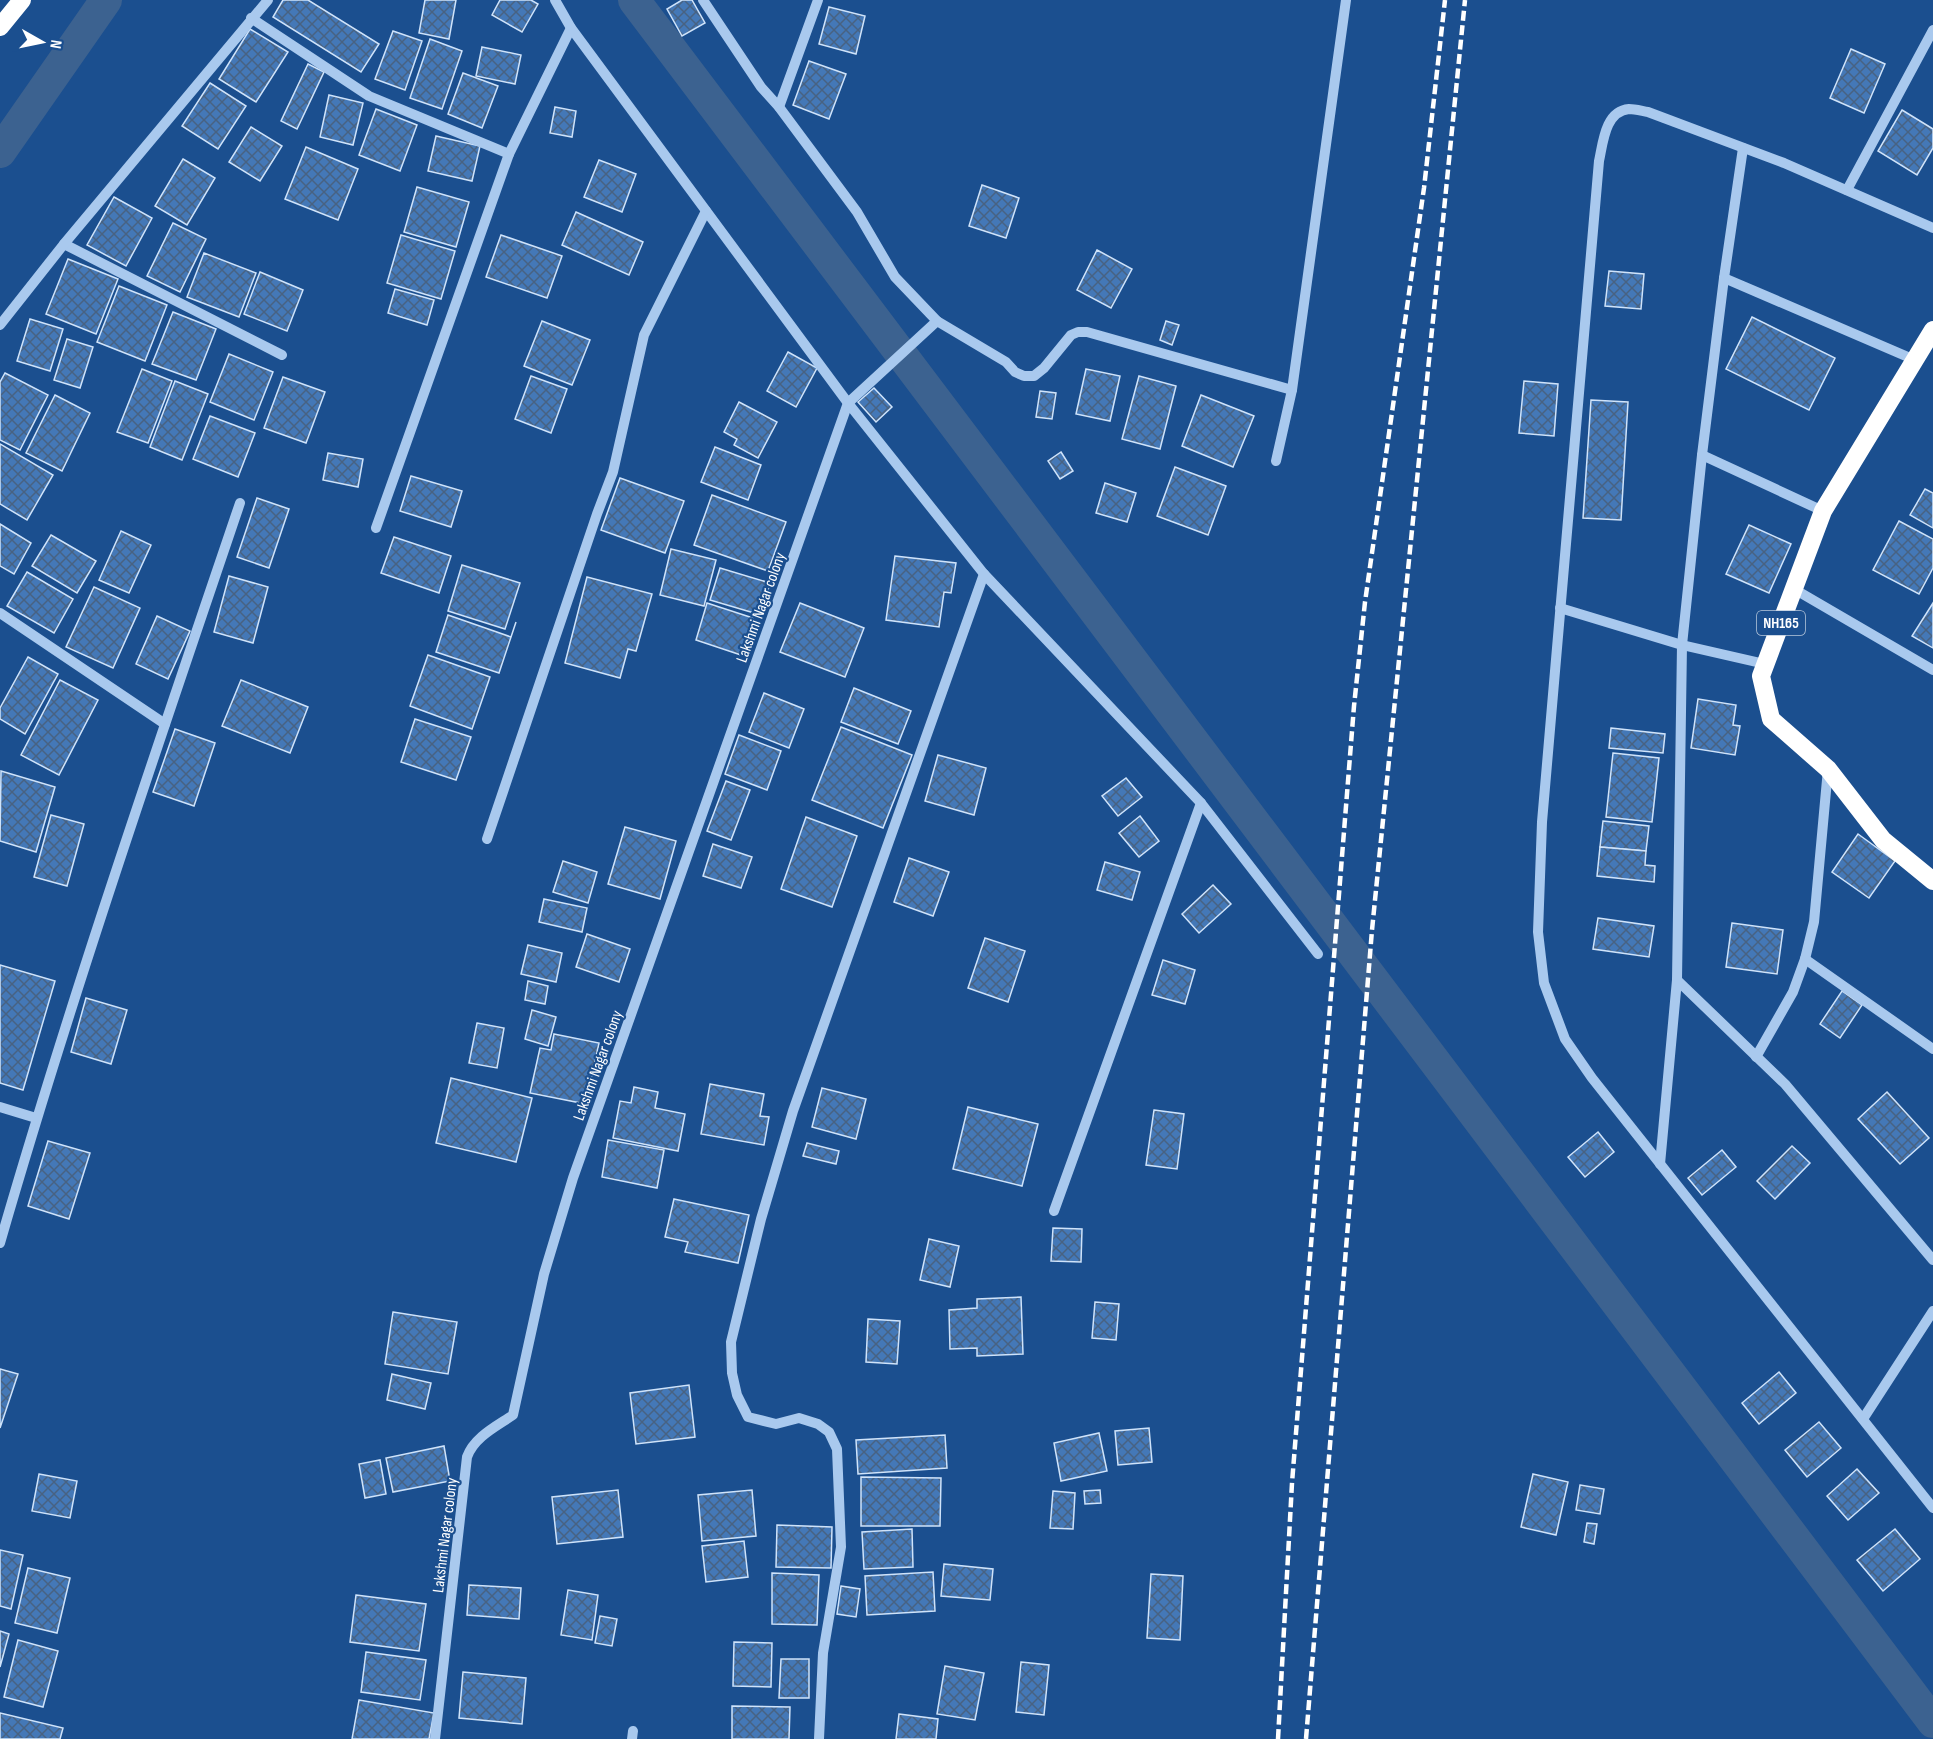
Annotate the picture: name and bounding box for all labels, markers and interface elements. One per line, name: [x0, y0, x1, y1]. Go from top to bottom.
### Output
north arrow: [12, 12, 72, 72]
text: N: [45, 38, 65, 50]
street label: Lakshmi Nagar colony: [733, 550, 790, 665]
road number: NH165: [1757, 611, 1805, 635]
street label: Lakshmi Nagar colony: [570, 1008, 627, 1123]
street label: Lakshmi Nagar colony: [429, 1477, 462, 1594]

